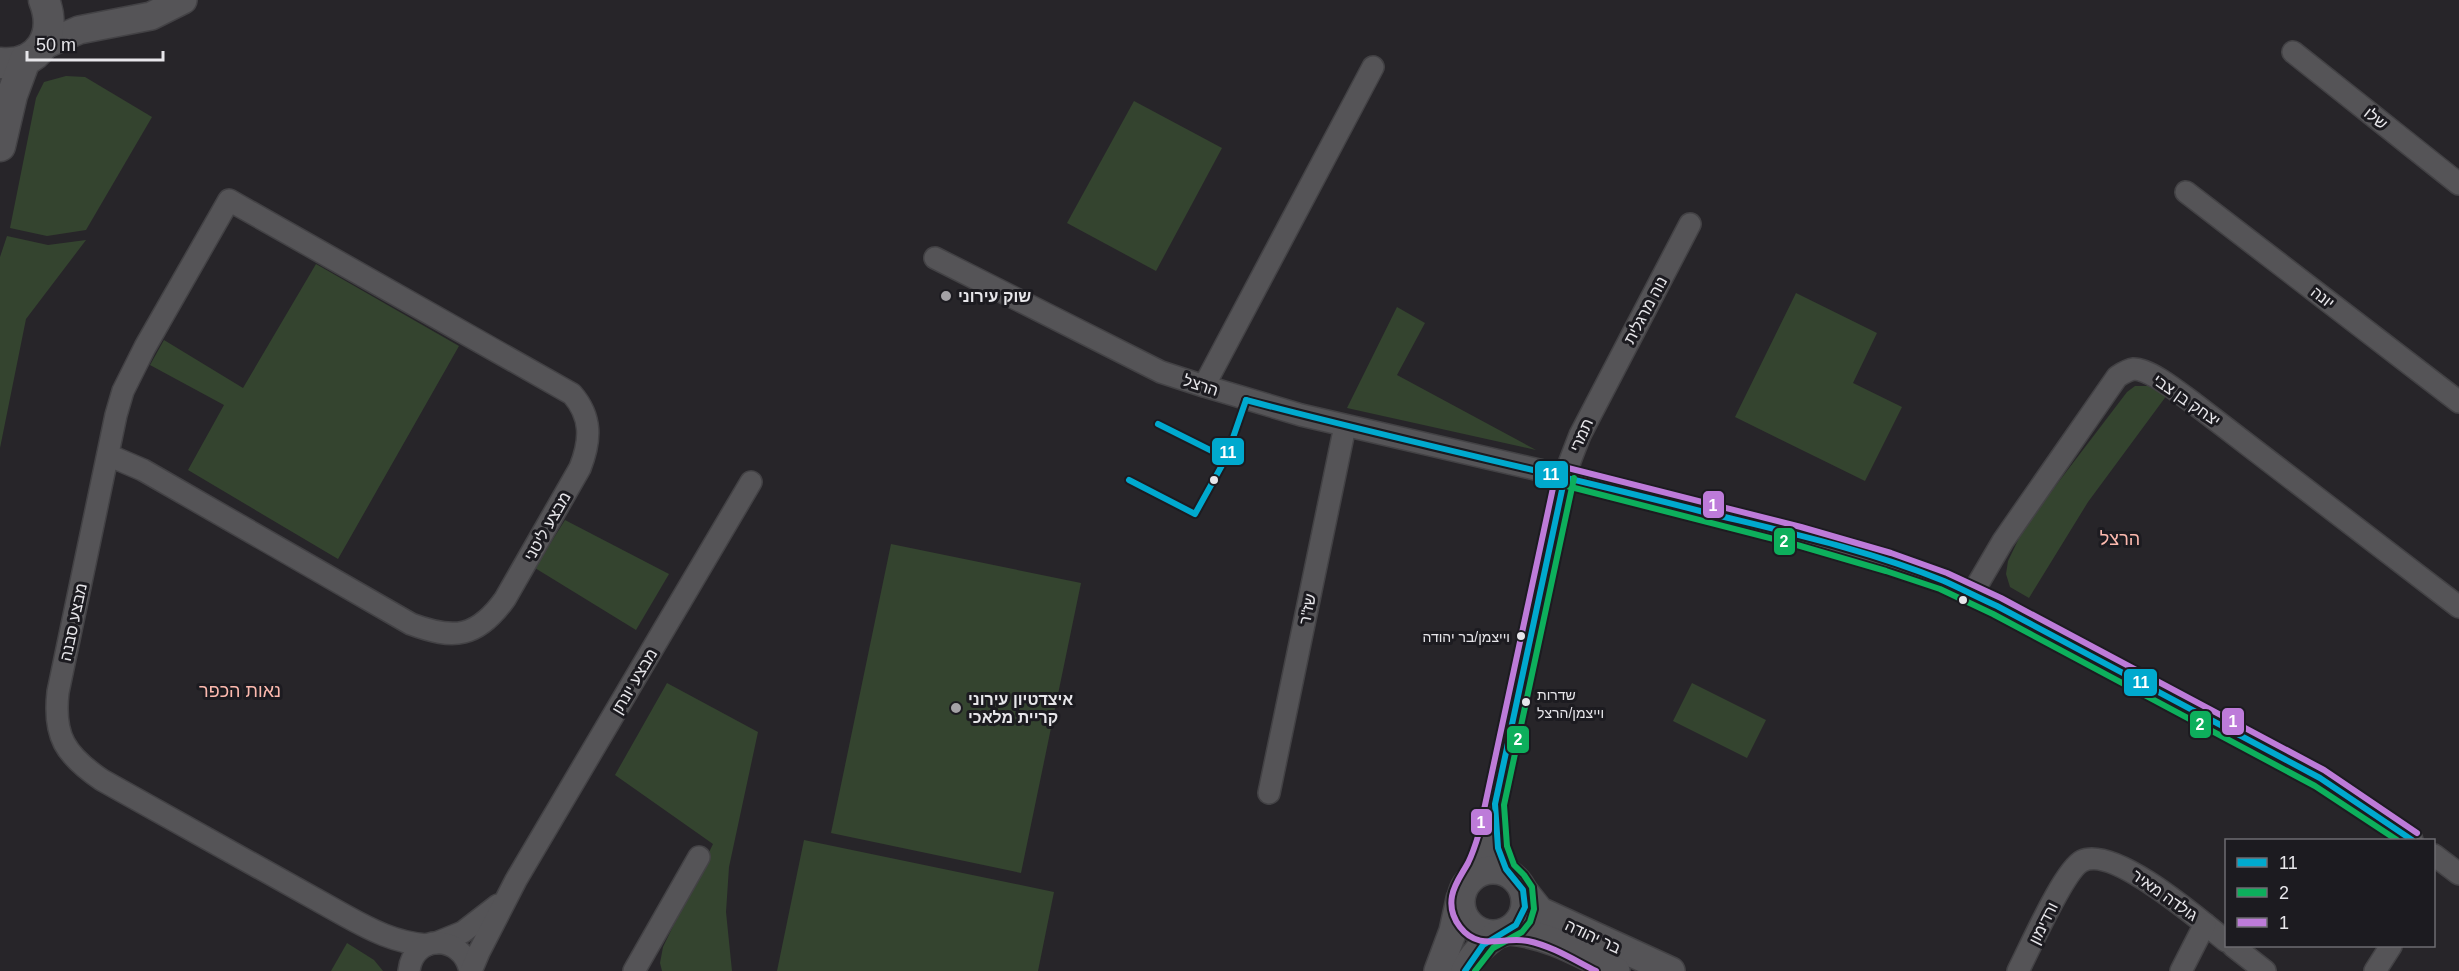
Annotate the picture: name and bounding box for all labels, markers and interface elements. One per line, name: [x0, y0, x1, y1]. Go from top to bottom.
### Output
scale bar: [27, 24, 164, 62]
text: 50 m: [36, 35, 76, 55]
street label: שלו: [2361, 104, 2391, 133]
street label: נוה מרגלית: [1621, 274, 1670, 347]
street label: יונה: [2308, 283, 2338, 312]
place label: שוק עירוני: [958, 288, 1031, 305]
marker: שוק עירוני: [939, 289, 953, 303]
street label: יצחק בן צבי: [2150, 371, 2223, 430]
street label: הרצל: [1181, 372, 1221, 399]
street label: תמרי: [1567, 416, 1596, 455]
line badge: 11: [1211, 437, 1245, 466]
text: 11: [1220, 444, 1237, 461]
line badge: 11: [1534, 460, 1569, 489]
text: 11: [1543, 466, 1560, 483]
unlabelled marker: [1208, 474, 1220, 486]
street label: מבצע ליטני: [521, 489, 574, 564]
line badge: 1: [1702, 490, 1725, 519]
text: 1: [1709, 497, 1718, 514]
line badge: 2: [1773, 527, 1796, 556]
district label: הרצל: [2100, 529, 2140, 549]
text: 2: [1780, 533, 1789, 550]
street label: מבצע סבנה: [57, 582, 90, 663]
street label: שז"ר: [1296, 592, 1319, 626]
unlabelled marker: [1957, 594, 1969, 606]
place label: וייצמן/בר יהודה: [1422, 629, 1510, 645]
marker: וייצמן/בר יהודה: [1515, 630, 1527, 642]
street label: מבצע יונתן: [608, 646, 660, 717]
line badge: 11: [2123, 668, 2158, 697]
text: 11: [2133, 674, 2150, 691]
district label: נאות הכפר: [199, 681, 281, 701]
place label: שדרות וייצמן/הרצל: [1537, 687, 1604, 721]
place label: איצדטיון עירוני קריית מלאכי: [968, 691, 1073, 726]
marker: שדרות וייצמן/הרצל: [1520, 696, 1532, 708]
marker: איצדטיון עירוני קריית מלאכי: [949, 701, 963, 715]
line badge: 1: [2221, 707, 2245, 736]
line badge: 2: [2189, 710, 2212, 739]
text: 1: [2229, 713, 2238, 730]
text: 2: [2196, 716, 2205, 733]
line badge: 2: [1506, 725, 1530, 754]
text: 2: [1514, 731, 1523, 748]
line badge: 1: [1470, 808, 1493, 836]
text: 1: [1477, 814, 1486, 831]
legend: [2225, 839, 2435, 947]
text: 11: [2279, 853, 2298, 873]
street label: גולדה מאיר: [2129, 867, 2201, 924]
text: 2: [2279, 883, 2289, 903]
street label: ורדימון: [2026, 899, 2061, 947]
text: 1: [2279, 913, 2289, 933]
street label: בר יהודה: [1562, 916, 1624, 957]

